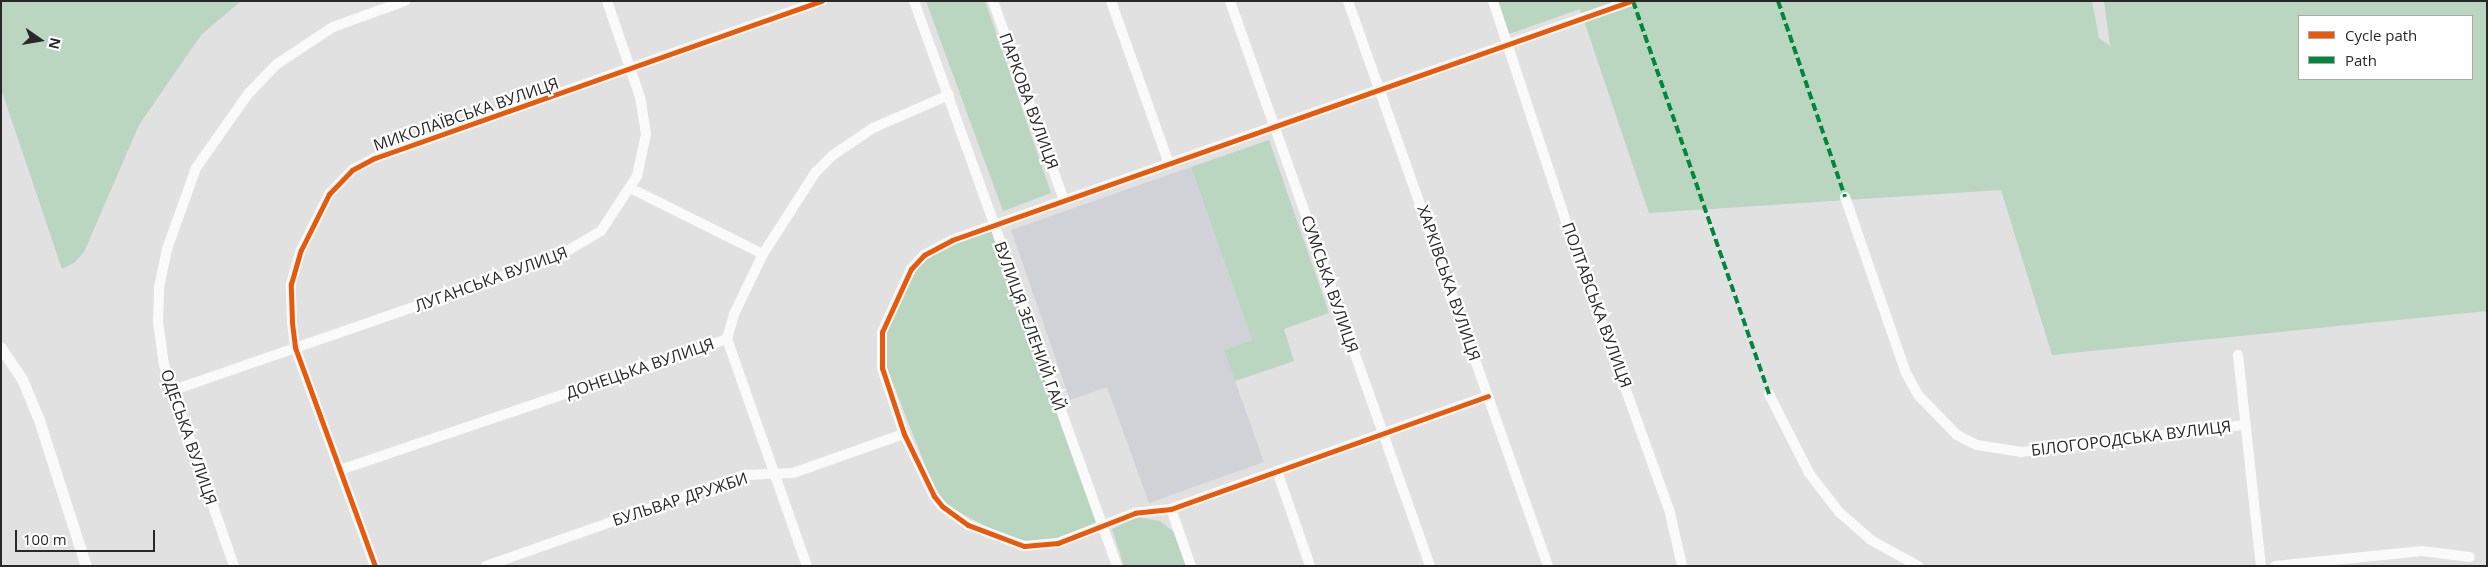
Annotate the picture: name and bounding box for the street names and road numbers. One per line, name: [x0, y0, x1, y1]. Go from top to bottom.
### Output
street label: ПАРКОВА ВУЛИЦЯ: [995, 30, 1063, 172]
street label: МИКОЛАЇВСЬКА ВУЛИЦЯ: [371, 73, 561, 155]
street label: ХАРКІВСЬКА ВУЛИЦЯ: [1413, 203, 1485, 363]
street label: СУМСЬКА ВУЛИЦЯ: [1297, 213, 1363, 355]
street label: ПОЛТАВСЬКА ВУЛИЦЯ: [1558, 220, 1636, 390]
street label: ВУЛИЦЯ ЗЕЛЕНИЙ ГАЙ: [990, 239, 1070, 413]
street label: ЛУГАНСЬКА ВУЛИЦЯ: [412, 242, 570, 316]
street label: ДОНЕЦЬКА ВУЛИЦЯ: [563, 334, 717, 402]
street label: ОДЕСЬКА ВУЛИЦЯ: [157, 367, 221, 507]
street label: БІЛОГОРОДСЬКА ВУЛИЦЯ: [2030, 416, 2232, 460]
street label: БУЛЬВАР ДРУЖБИ: [610, 468, 750, 530]

